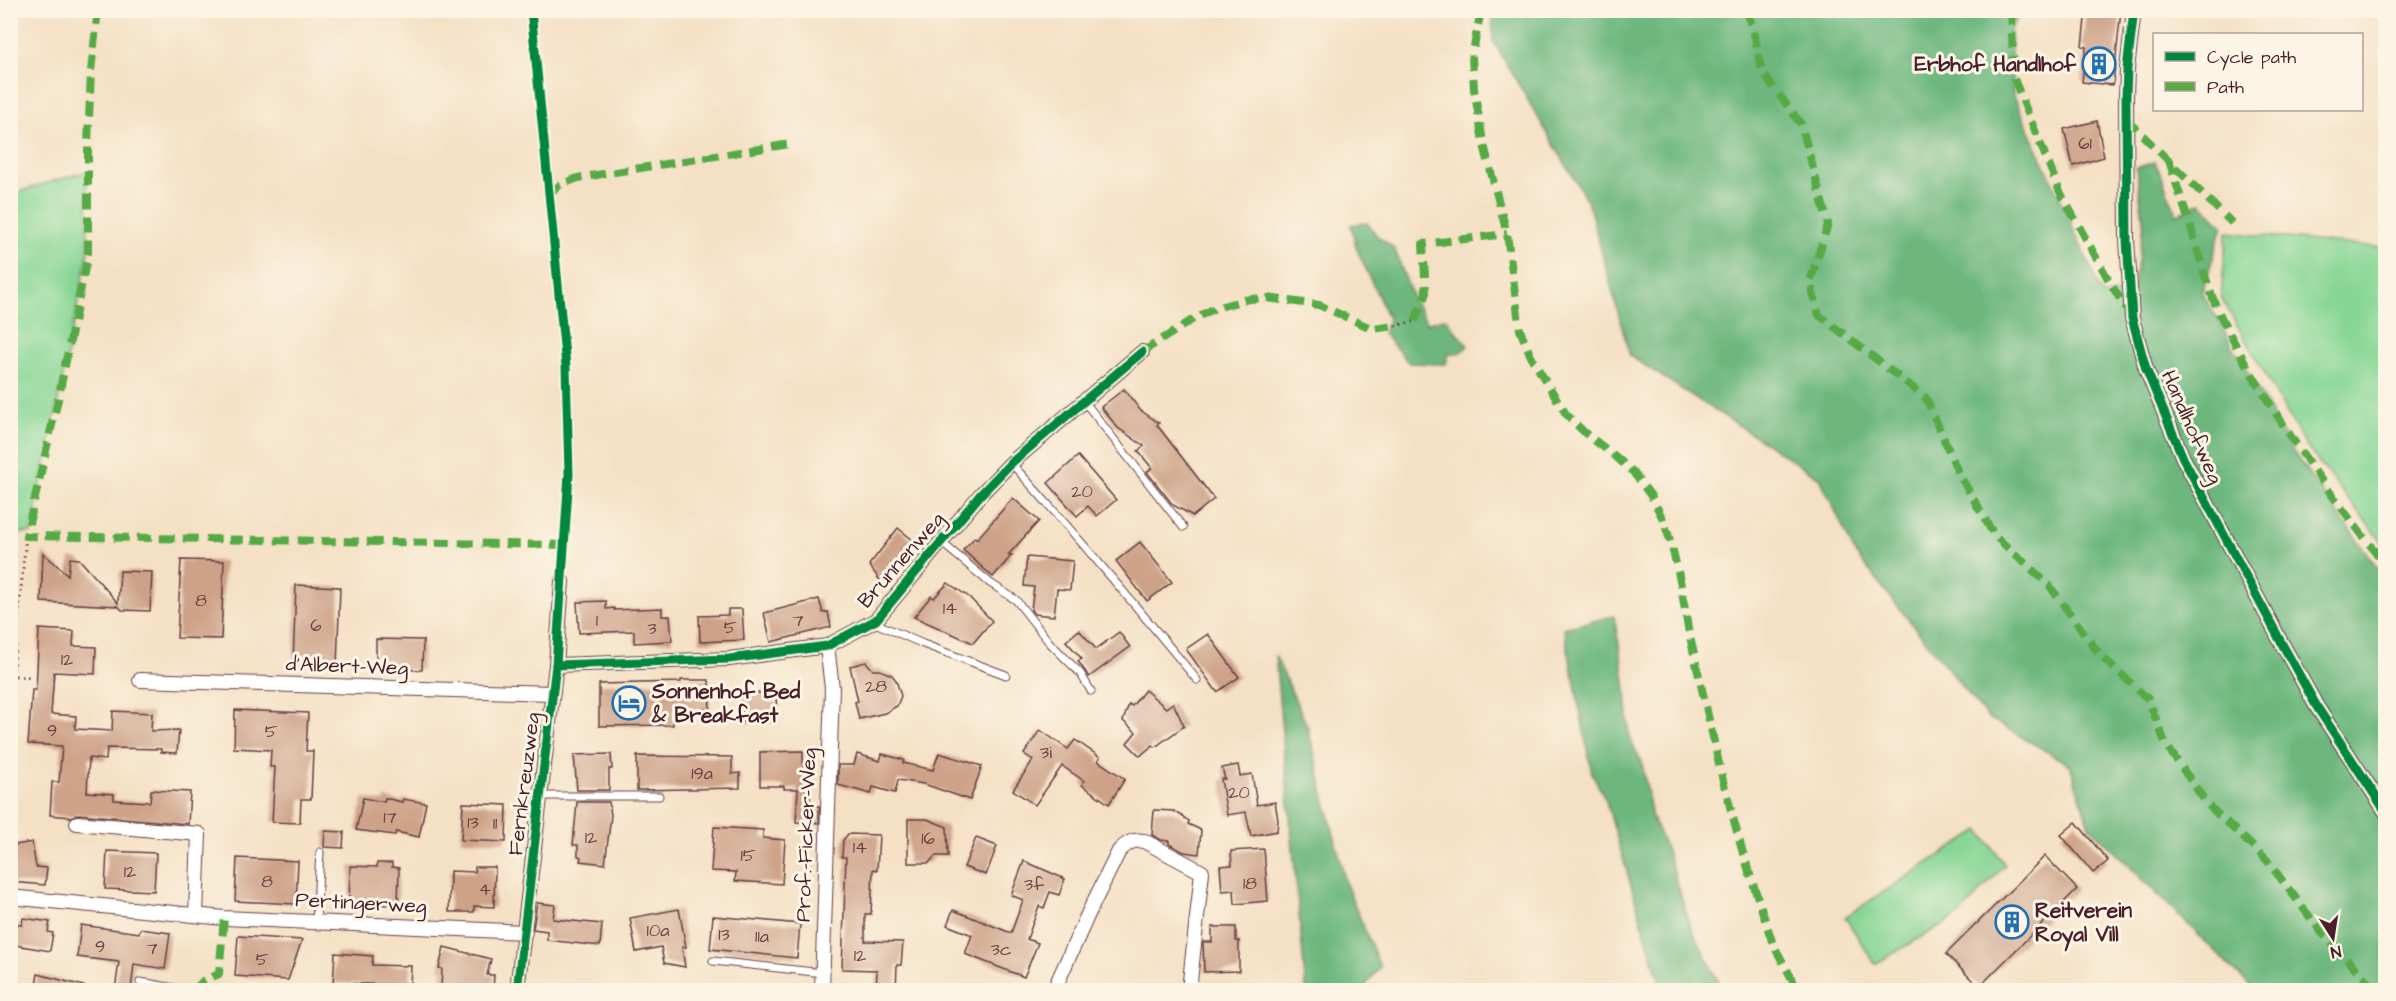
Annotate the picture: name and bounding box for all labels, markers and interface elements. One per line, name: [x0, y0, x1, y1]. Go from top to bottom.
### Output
legend: [2153, 33, 2363, 111]
text: Cycle path: [2207, 45, 2296, 71]
building icon: Erbhof Handlhof: [2081, 46, 2117, 82]
place label: Erbhof Handlhof: [1914, 50, 2077, 79]
text: Path: [2207, 75, 2244, 100]
house number: 61: [2078, 131, 2092, 156]
street label: Handlhofweg: [2152, 365, 2230, 490]
house number: 20: [1071, 479, 1093, 504]
street label: Brunnenweg: [851, 505, 953, 616]
house number: 8: [195, 588, 207, 613]
house number: 14: [943, 596, 957, 621]
house number: 1: [596, 608, 598, 633]
house number: 7: [792, 608, 804, 633]
house number: 6: [310, 613, 322, 638]
house number: 5: [724, 615, 737, 640]
house number: 3: [647, 616, 657, 641]
house number: 12: [61, 647, 74, 672]
street label: d'Albert-Weg: [285, 649, 409, 685]
house number: 28: [865, 674, 887, 699]
place label: Sonnenhof Bed & Breakfast: [651, 677, 801, 730]
hotel icon: Sonnenhof Bed & Breakfast: [611, 685, 647, 721]
street label: Fernkreuzweg: [501, 711, 549, 858]
house number: 9: [47, 718, 57, 743]
house number: 5: [265, 719, 278, 744]
house number: 3i: [1040, 740, 1052, 765]
street label: Prof.-Ficker-Weg: [788, 747, 826, 923]
house number: 19a: [691, 761, 713, 786]
house number: 20: [1228, 780, 1250, 805]
house number: 17: [383, 805, 397, 830]
house number: 13: [467, 810, 479, 835]
house number: 11: [493, 811, 497, 836]
house number: 12: [585, 825, 598, 850]
house number: 16: [921, 826, 935, 851]
house number: 14: [853, 835, 867, 860]
house number: 15: [740, 843, 756, 868]
house number: 12: [124, 859, 137, 884]
house number: 8: [261, 869, 273, 894]
house number: 18: [1243, 871, 1257, 896]
house number: 3f: [1024, 872, 1044, 897]
house number: 4: [479, 877, 491, 902]
street label: Pertingerweg: [294, 885, 428, 923]
place label: Reitverein Royal Vill: [2035, 896, 2132, 952]
building icon: Reitverein Royal Vill: [1994, 904, 2030, 940]
north arrow: [2303, 908, 2363, 968]
house number: 10a: [647, 918, 669, 943]
house number: 13: [718, 922, 730, 947]
house number: 11a: [755, 924, 769, 949]
house number: 9: [95, 934, 105, 959]
house number: 7: [146, 936, 158, 961]
house number: 3c: [991, 937, 1011, 962]
text: N: [2329, 940, 2343, 963]
house number: 12: [854, 943, 867, 968]
house number: 5: [256, 947, 269, 972]

